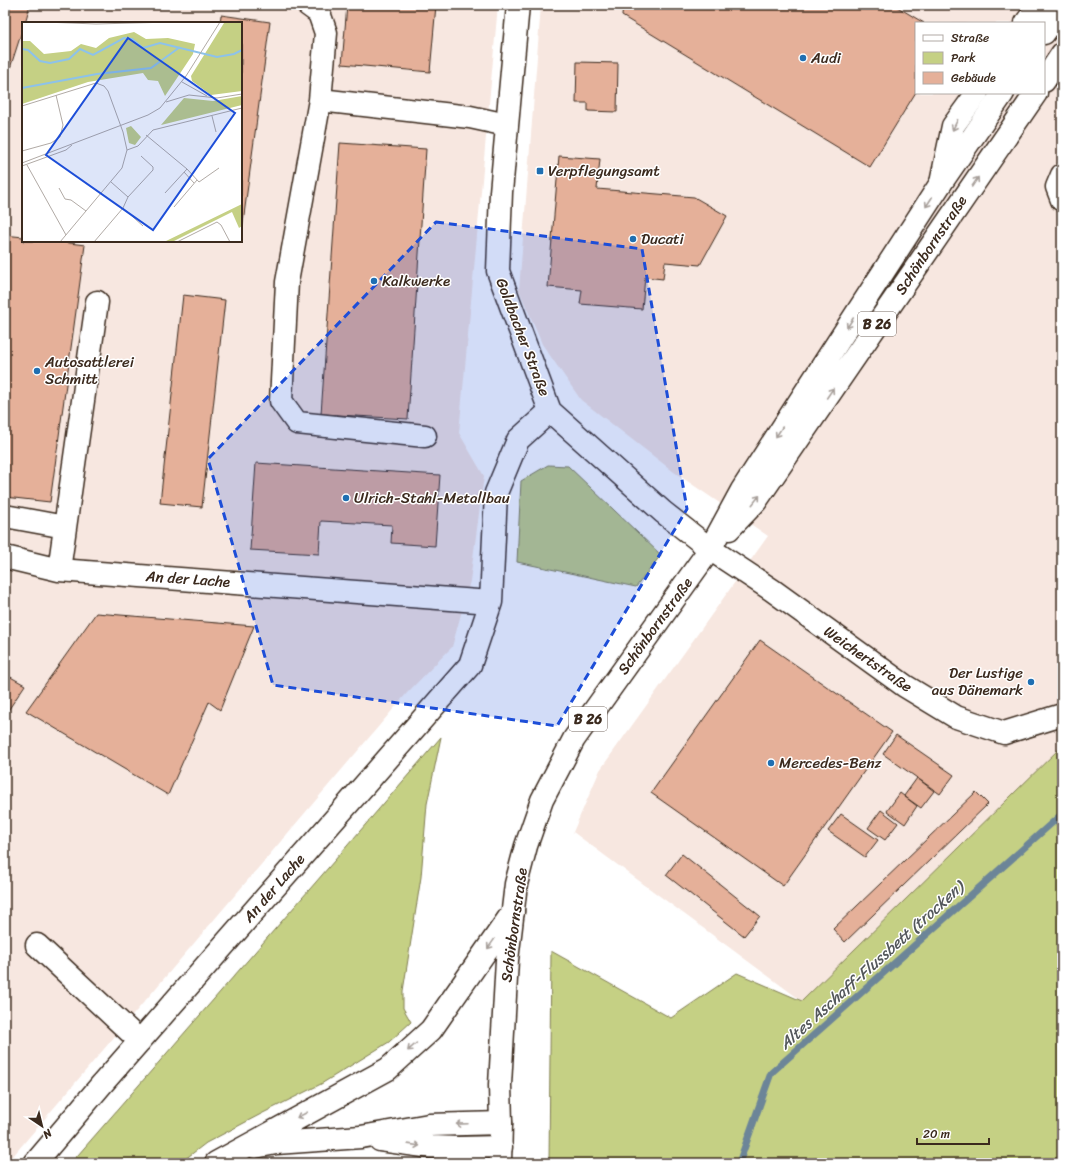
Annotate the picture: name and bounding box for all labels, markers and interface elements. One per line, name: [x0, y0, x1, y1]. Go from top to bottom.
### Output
inset map: [22, 22, 242, 242]
legend: [915, 22, 1045, 94]
text: Straße: [951, 27, 989, 49]
place label: Audi: [810, 45, 842, 71]
text: Park: [951, 47, 976, 69]
marker: Audi: [798, 53, 808, 63]
text: Gebäude: [951, 67, 996, 89]
one-way arrow: [951, 119, 958, 131]
place label: Verpflegungsamt: [548, 158, 660, 184]
marker: Verpflegungsamt: [535, 166, 545, 176]
one-way arrow: [971, 177, 979, 188]
street label: Schönbornstraße: [888, 190, 974, 300]
one-way arrow: [925, 196, 933, 207]
place label: Ducati: [641, 226, 685, 252]
marker: Ducati: [628, 234, 638, 244]
place label: Kalkwerke: [382, 268, 450, 294]
street label: Goldbacher Straße: [488, 274, 558, 400]
marker: Kalkwerke: [369, 276, 379, 286]
road number: B 26: [858, 312, 896, 336]
one-way arrow: [846, 317, 854, 329]
place label: Autosattlerei Schmitt: [44, 349, 135, 392]
marker: Autosattlerei Schmitt: [32, 366, 42, 376]
one-way arrow: [826, 388, 834, 399]
one-way arrow: [775, 426, 783, 438]
place label: Ulrich-Stahl-Metallbau: [354, 485, 510, 511]
marker: Ulrich-Stahl-Metallbau: [341, 493, 351, 503]
one-way arrow: [752, 495, 760, 506]
street label: An der Lache: [144, 563, 231, 595]
street label: Schönbornstraße: [611, 572, 699, 680]
street label: Weichertstraße: [818, 619, 918, 699]
place label: Der Lustige aus Dänemark: [932, 660, 1023, 703]
marker: Der Lustige aus Dänemark: [1026, 677, 1036, 687]
road number: B 26: [569, 707, 607, 731]
place label: Mercedes-Benz: [779, 750, 883, 776]
marker: Mercedes-Benz: [766, 758, 776, 768]
street label: An der Lache: [236, 848, 312, 929]
street label: Schönbornstraße: [493, 866, 535, 984]
water label: Altes Aschaff-Flussbett (trocken): [771, 872, 973, 1057]
one-way arrow: [487, 939, 495, 950]
one-way arrow: [407, 1042, 417, 1052]
north arrow: [22, 1106, 62, 1146]
one-way arrow: [296, 1112, 308, 1119]
one-way arrow: [456, 1120, 469, 1128]
scale bar: [917, 1120, 989, 1146]
text: N: [39, 1123, 57, 1144]
text: 20 m: [923, 1123, 950, 1145]
one-way arrow: [407, 1141, 420, 1149]

